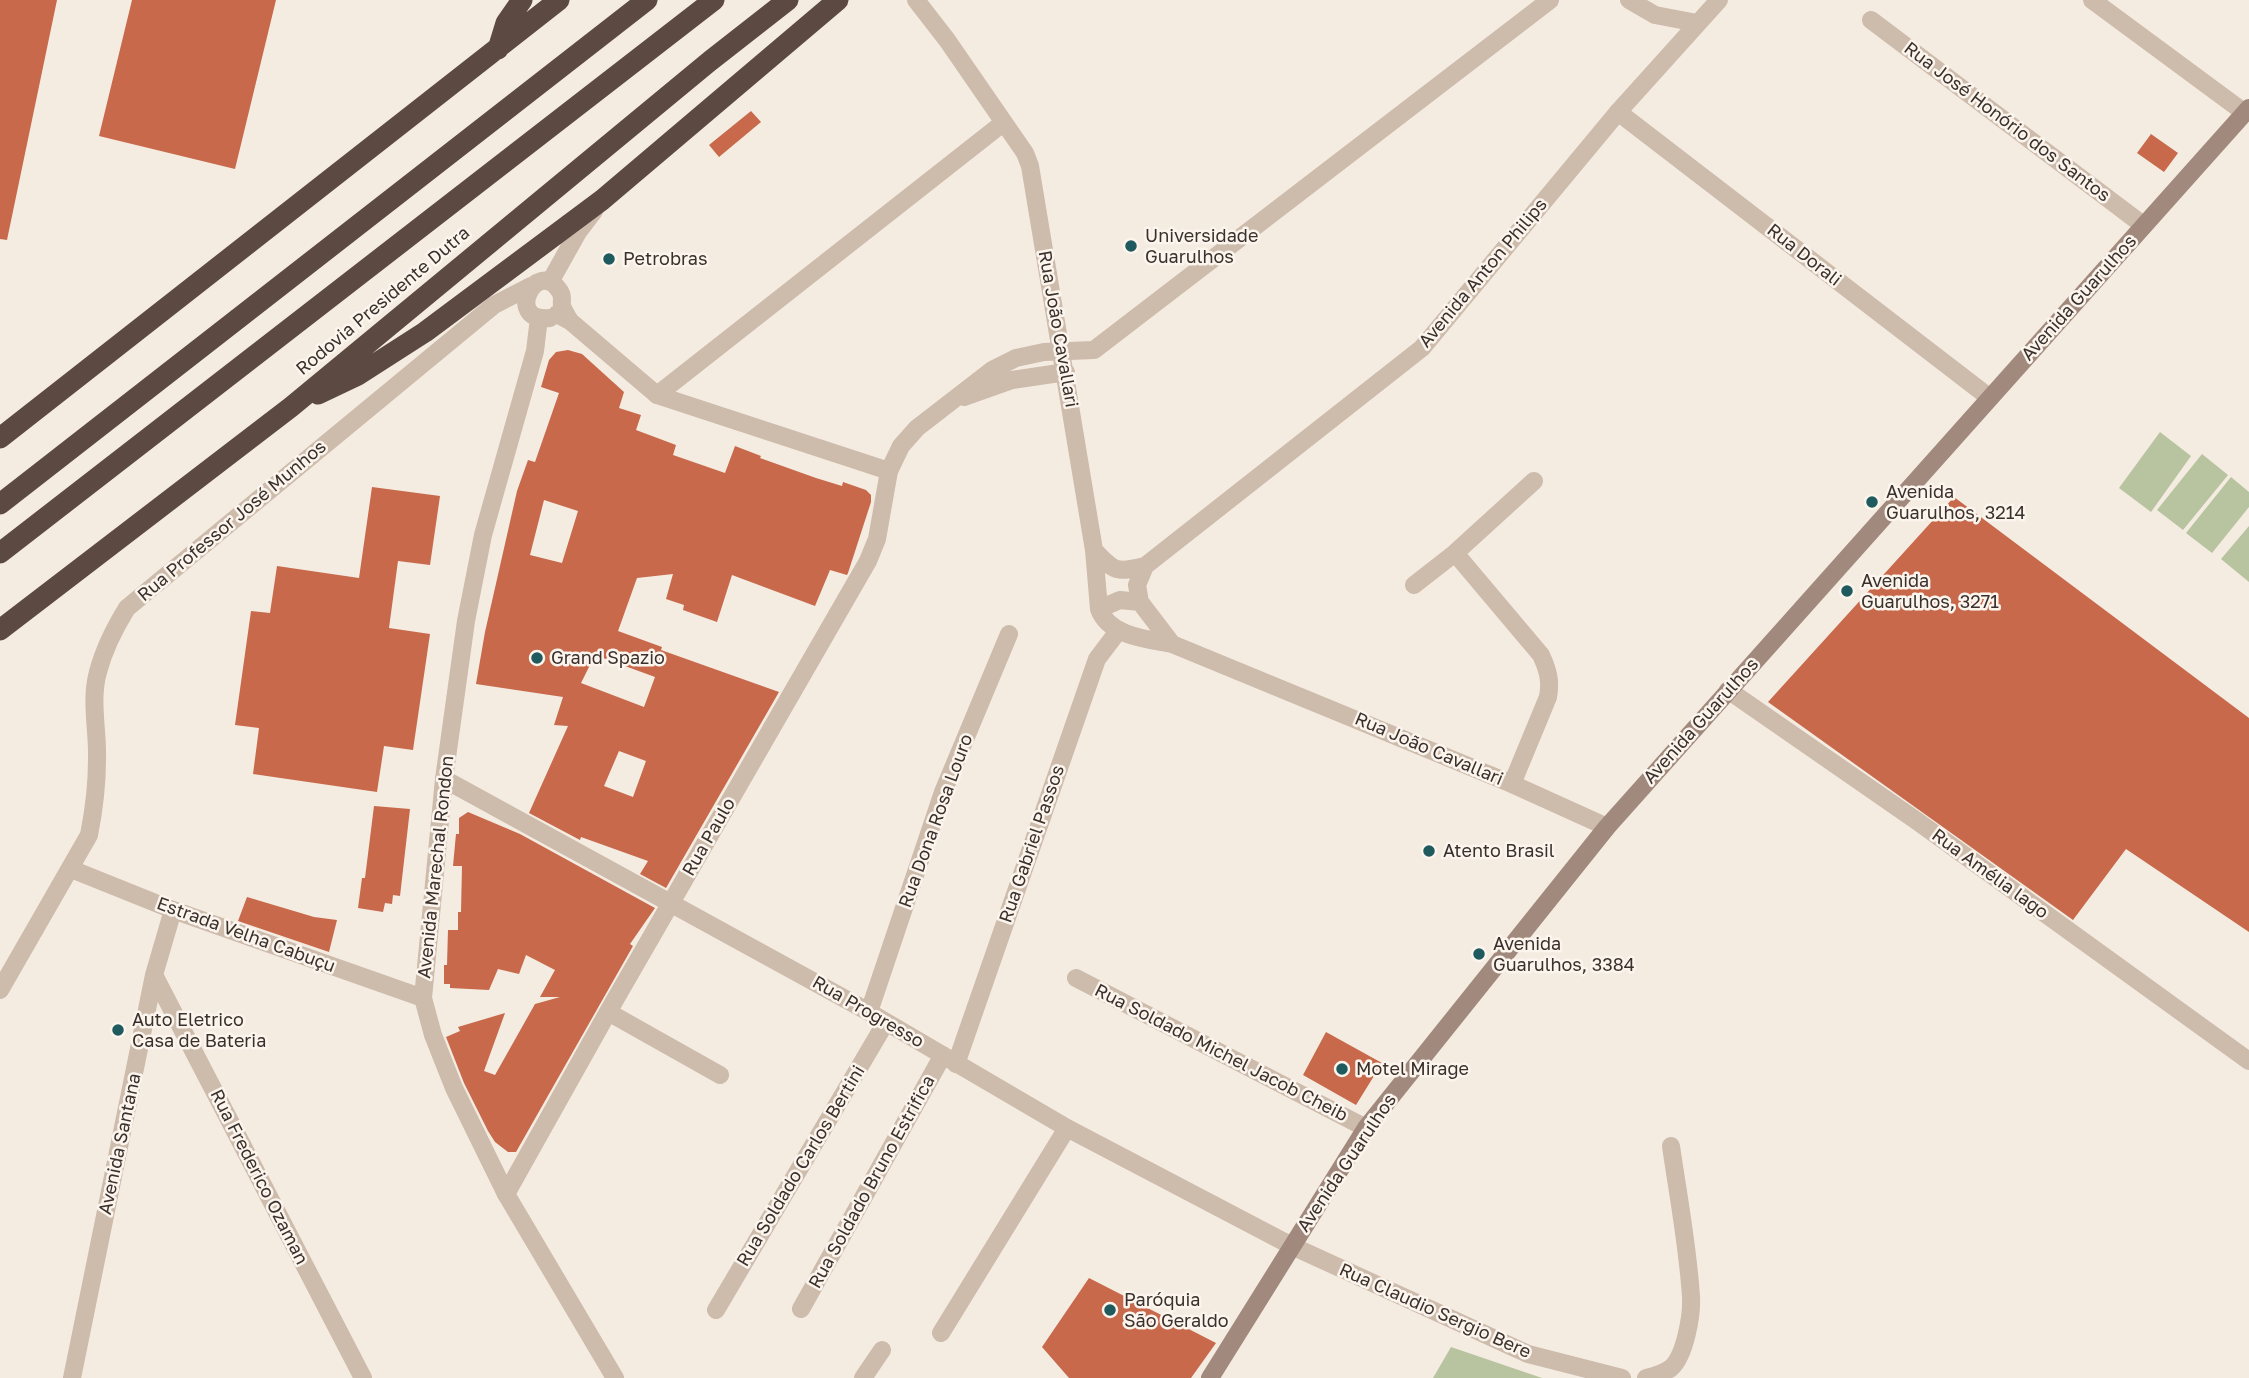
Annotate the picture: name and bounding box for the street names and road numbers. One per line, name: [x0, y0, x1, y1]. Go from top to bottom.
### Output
street label: Rua José Honório dos Santos: [1900, 37, 2114, 207]
street label: Avenida Anton Philips: [1414, 194, 1552, 352]
street label: Rua Dorali: [1763, 219, 1845, 291]
street label: Rodovia Presidente Dutra: [292, 222, 474, 380]
street label: Avenida Guarulhos: [2017, 231, 2141, 365]
street label: Rua João Cavallari: [1034, 249, 1082, 409]
street label: Rua Professor José Munhos: [134, 436, 330, 606]
street label: Avenida Guarulhos: [1639, 654, 1763, 788]
street label: Rua João Cavallari: [1352, 708, 1506, 790]
street label: Rua Dona Rosa Louro: [895, 731, 977, 911]
street label: Avenida Marechal Rondon: [414, 755, 458, 979]
street label: Rua Gabriel Passos: [995, 762, 1069, 926]
street label: Rua Paulo: [678, 794, 740, 880]
street label: Rua Amélia lago: [1927, 824, 2053, 924]
street label: Estrada Velha Cabuçu: [154, 893, 338, 977]
street label: Rua Progresso: [808, 971, 928, 1053]
street label: Rua Soldado Michel Jacob Cheib: [1091, 980, 1351, 1126]
street label: Rua Soldado Carlos Bertini: [732, 1062, 870, 1270]
street label: Avenida Santana: [94, 1071, 146, 1217]
street label: Rua Soldado Bruno Estrifica: [804, 1072, 940, 1292]
street label: Rua Frederico Ozaman: [205, 1086, 313, 1268]
street label: Avenida Guarulhos: [1293, 1090, 1401, 1236]
street label: Rua Claudio Sergio Bere: [1336, 1259, 1534, 1363]

